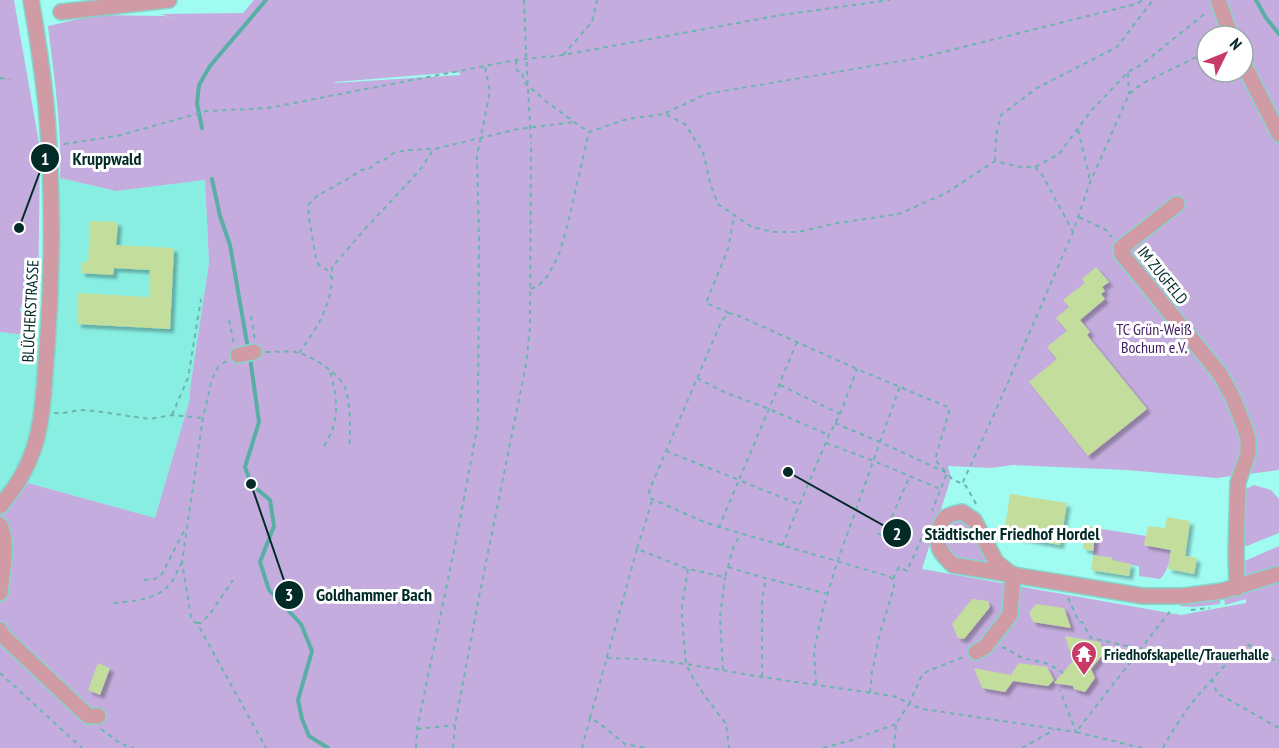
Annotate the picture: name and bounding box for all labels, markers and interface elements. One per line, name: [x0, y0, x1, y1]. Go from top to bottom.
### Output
north arrow: [1195, 24, 1255, 84]
text: N: [1226, 34, 1246, 54]
callout: Kruppwald: [30, 140, 153, 176]
text: 1: [41, 147, 49, 170]
text: Kruppwald: [73, 147, 141, 170]
street label: IM ZUGFELD: [1134, 242, 1192, 308]
street label: BLÜCHERSTRASSE: [17, 259, 43, 363]
park label: TC Grün-Weiß Bochum e.V.: [1116, 319, 1192, 357]
callout: Städtischer Friedhof Hordel: [882, 515, 1111, 551]
text: 2: [893, 522, 901, 545]
text: Städtischer Friedhof Hordel: [924, 522, 1100, 545]
callout: Goldhammer Bach: [274, 577, 444, 613]
text: 3: [285, 583, 293, 606]
text: Goldhammer Bach: [316, 583, 432, 606]
temple icon: Friedhofskapelle/Trauerhalle: [1069, 639, 1099, 677]
place label: Friedhofskapelle/Trauerhalle: [1104, 644, 1269, 664]

